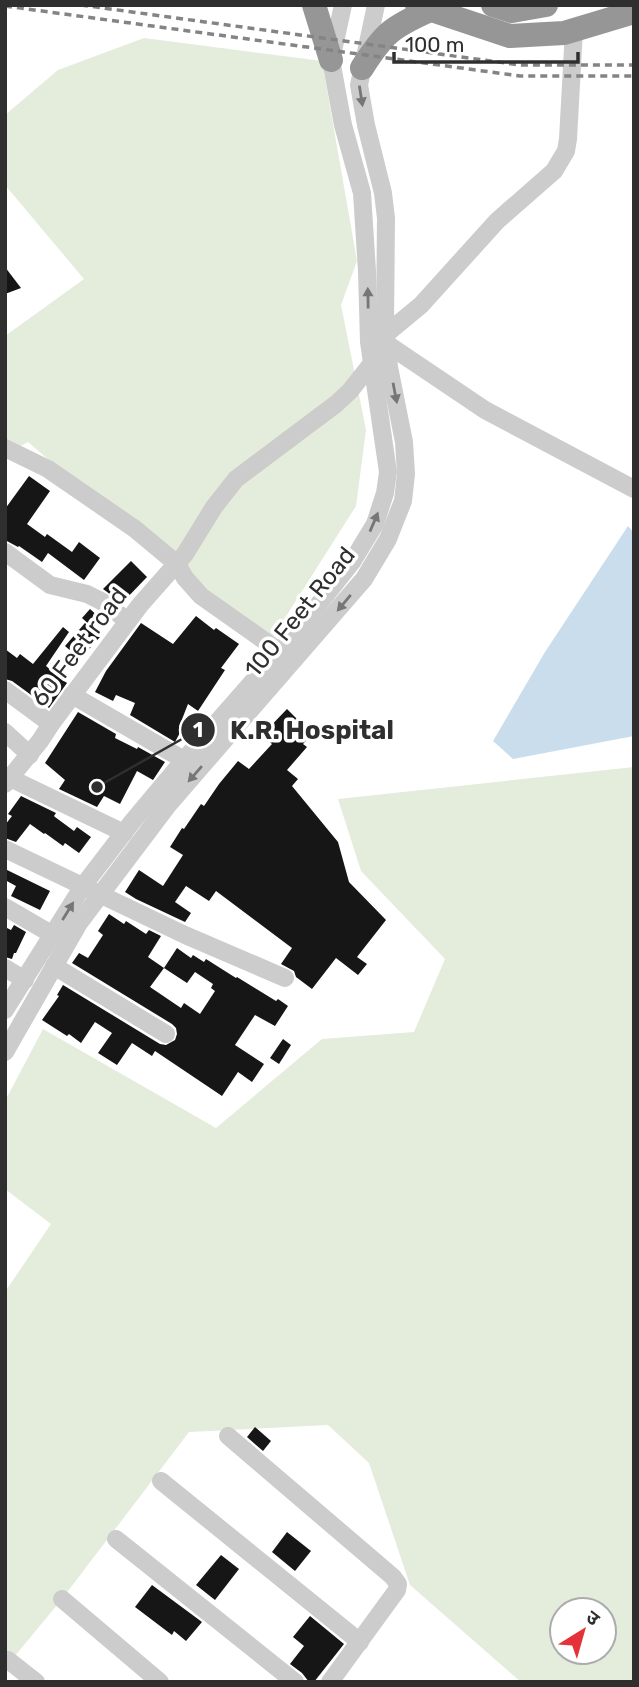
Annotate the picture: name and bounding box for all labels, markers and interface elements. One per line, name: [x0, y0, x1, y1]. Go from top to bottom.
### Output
scale bar: [394, 21, 578, 65]
text: 100 m: [405, 32, 464, 57]
one-way arrow: [356, 85, 367, 107]
one-way arrow: [362, 286, 374, 308]
one-way arrow: [389, 382, 400, 404]
one-way arrow: [369, 511, 380, 532]
street label: 100 Feet Road: [239, 541, 361, 683]
street label: 60 Feet road: [25, 582, 133, 712]
one-way arrow: [336, 594, 352, 612]
callout: K.R. Hospital: [181, 706, 408, 753]
text: K.R. Hospital: [230, 715, 394, 746]
text: 1: [193, 717, 203, 742]
one-way arrow: [188, 766, 203, 783]
one-way arrow: [61, 901, 74, 921]
north arrow: [548, 1596, 618, 1666]
text: उ: [582, 1605, 605, 1631]

